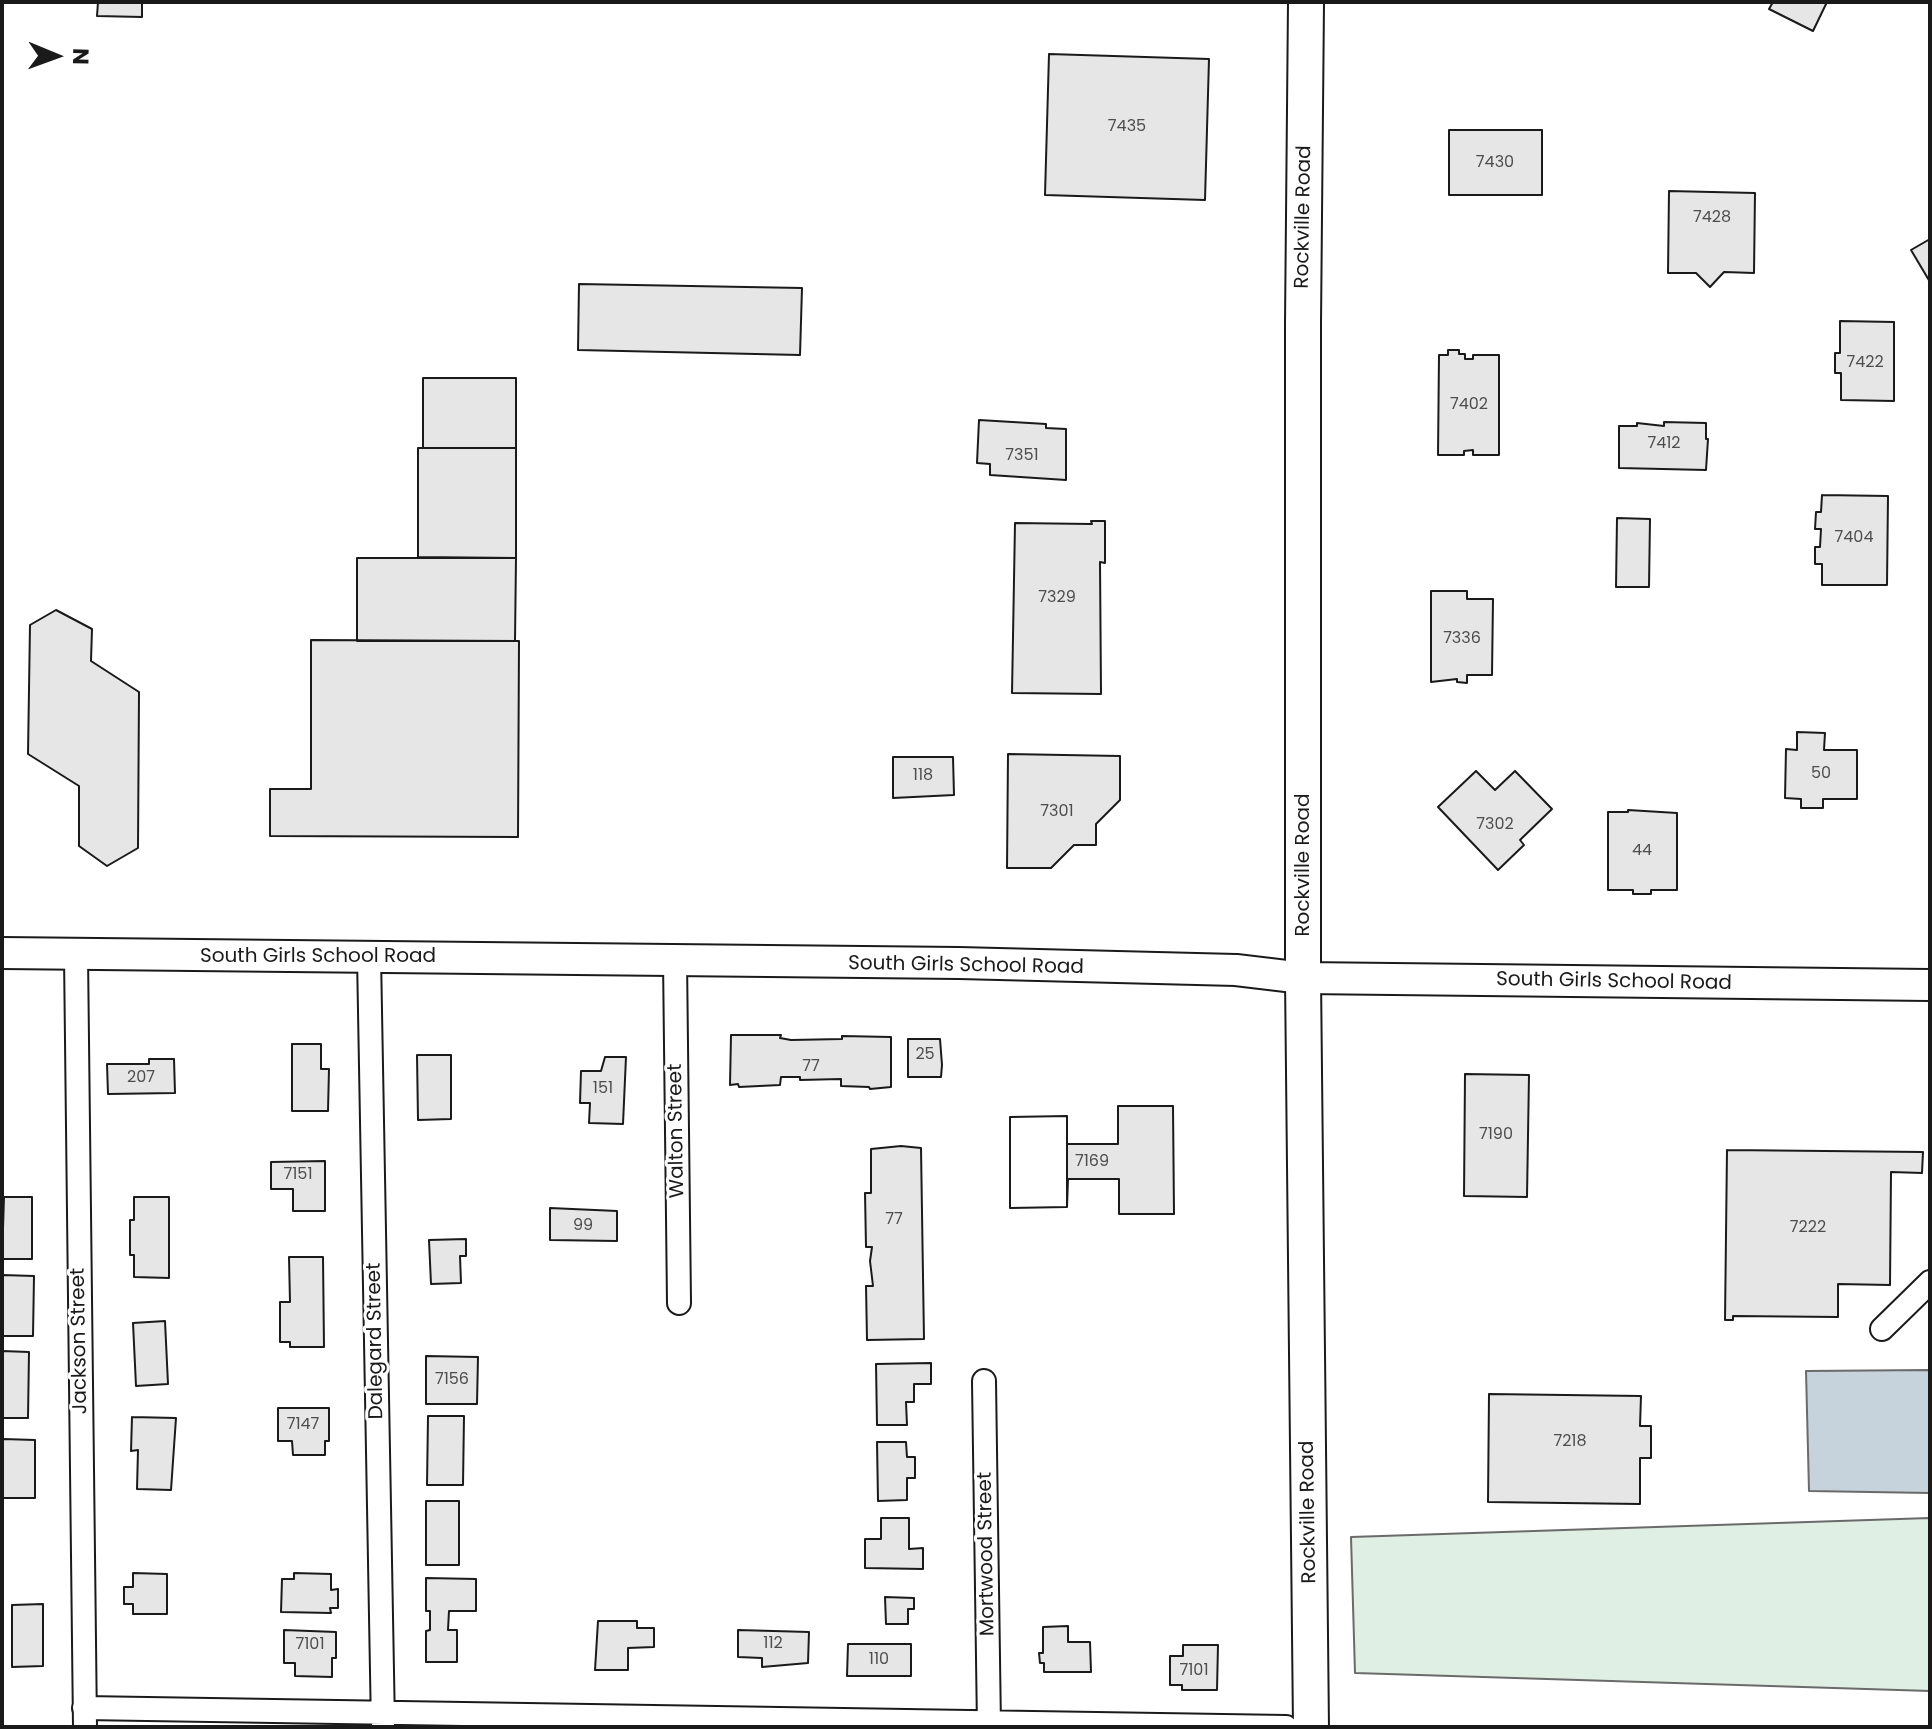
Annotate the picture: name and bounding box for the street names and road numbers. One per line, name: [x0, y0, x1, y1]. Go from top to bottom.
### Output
street label: Rockville Road: [1291, 145, 1317, 289]
street label: Rockville Road: [1292, 793, 1316, 937]
street label: South Girls School Road: [200, 945, 436, 969]
street label: South Girls School Road: [848, 952, 1084, 980]
street label: South Girls School Road: [1496, 968, 1732, 996]
street label: Walton Street: [664, 1063, 690, 1199]
street label: Dalegard Street: [363, 1262, 389, 1420]
street label: Jackson Street: [67, 1268, 93, 1414]
street label: Rockville Road: [1296, 1440, 1322, 1584]
street label: Mortwood Street: [974, 1472, 1000, 1636]

